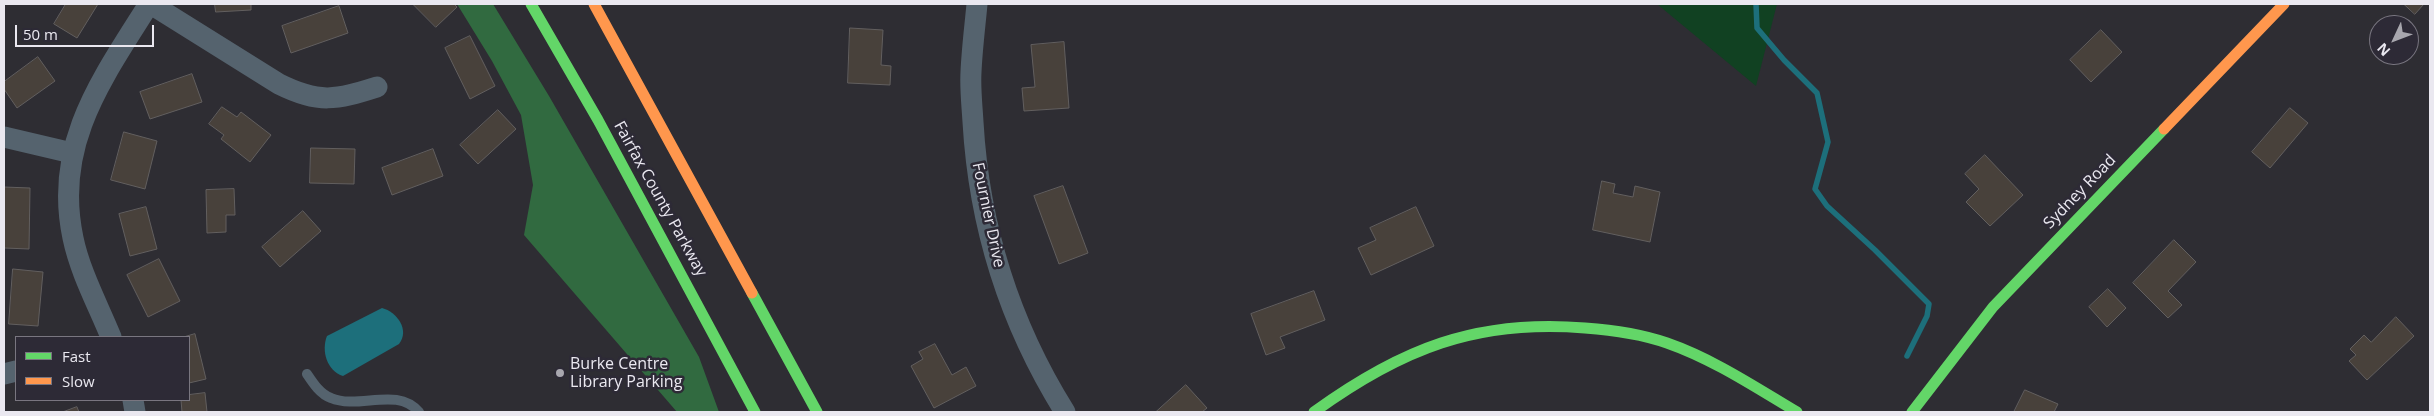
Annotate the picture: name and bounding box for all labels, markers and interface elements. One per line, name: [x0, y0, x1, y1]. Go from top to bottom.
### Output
scale bar: [18, 15, 156, 47]
north arrow: [2369, 15, 2419, 65]
text: 50 m: [23, 24, 58, 44]
text: N: [2373, 39, 2394, 61]
street label: Fairfax County Parkway: [609, 118, 711, 280]
street label: Sydney Road: [2040, 151, 2120, 233]
street label: Fournier Drive: [967, 161, 1009, 269]
legend: [15, 336, 190, 401]
text: Fast: [62, 346, 91, 366]
place label: Burke Centre Library Parking: [570, 354, 682, 392]
marker: Burke Centre Library Parking: [554, 367, 566, 379]
text: Slow: [62, 371, 95, 391]

